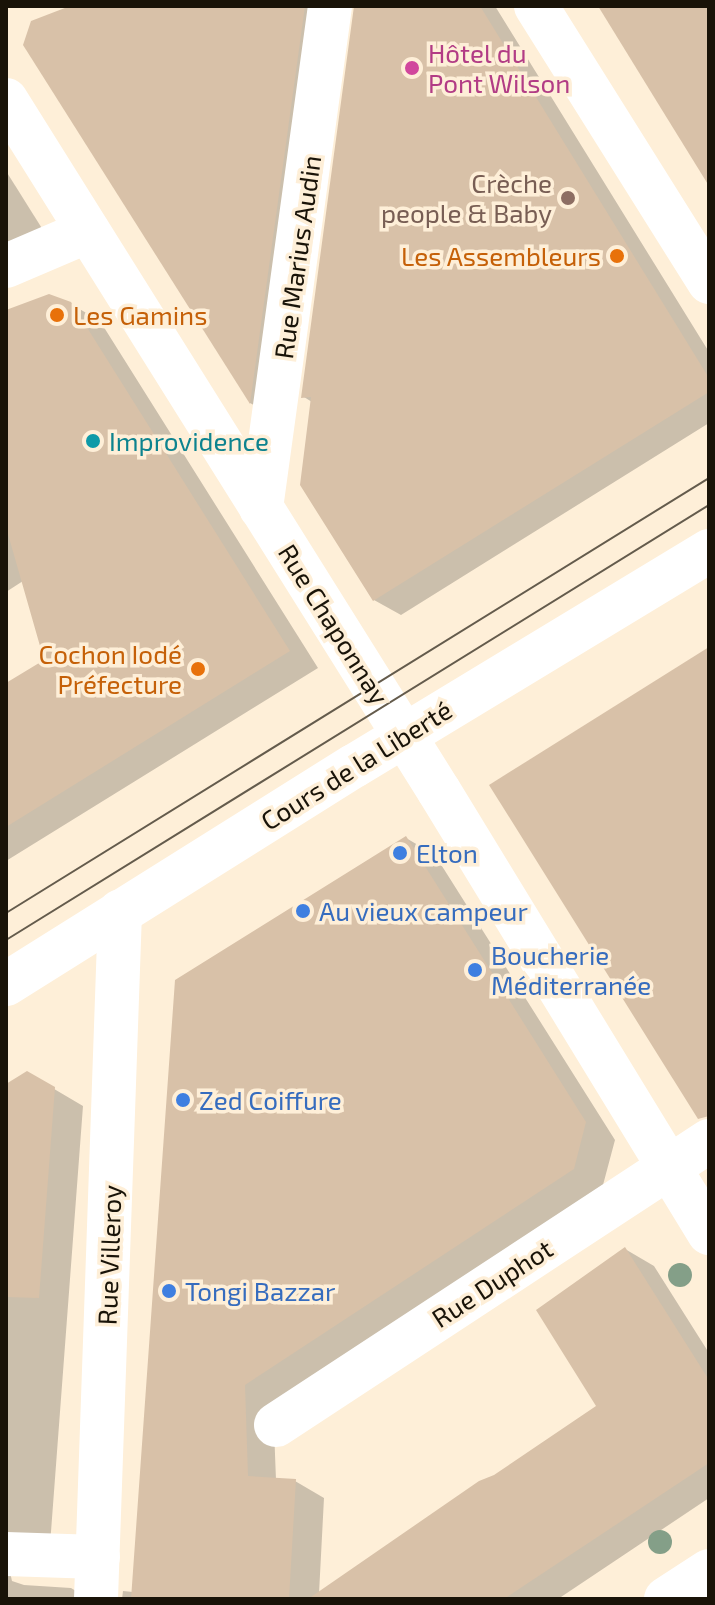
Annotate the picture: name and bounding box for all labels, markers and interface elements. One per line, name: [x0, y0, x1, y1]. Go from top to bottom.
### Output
place label: Hôtel du Pont Wilson: [428, 37, 571, 98]
marker: Hôtel du Pont Wilson: [403, 59, 421, 77]
street label: Rue Marius Audin: [267, 153, 327, 361]
place label: Crèche people & Baby: [381, 167, 552, 228]
marker: Crèche people & Baby: [559, 189, 577, 207]
place label: Les Assembleurs: [400, 240, 601, 272]
marker: Les Assembleurs: [608, 247, 626, 265]
place label: Les Gamins: [73, 299, 207, 331]
marker: Les Gamins: [48, 306, 66, 324]
place label: Improvidence: [109, 425, 269, 457]
marker: Improvidence: [84, 432, 102, 450]
street label: Rue Chaponnay: [272, 538, 396, 710]
place label: Cochon Iodé Préfecture: [38, 638, 182, 700]
marker: Cochon Iodé Préfecture: [189, 660, 207, 678]
street label: Cours de la Liberté: [255, 694, 457, 836]
place label: Elton: [416, 837, 478, 869]
marker: Elton: [391, 844, 409, 862]
place label: Au vieux campeur: [319, 895, 528, 927]
marker: Au vieux campeur: [294, 902, 312, 920]
place label: Boucherie Méditerranée: [491, 939, 651, 1000]
marker: Boucherie Méditerranée: [466, 961, 484, 979]
place label: Zed Coiffure: [199, 1084, 342, 1116]
marker: Zed Coiffure: [174, 1091, 192, 1109]
street label: Rue Villeroy: [91, 1184, 127, 1326]
street label: Rue Duphot: [426, 1232, 558, 1334]
place label: Tongi Bazzar: [185, 1275, 335, 1307]
marker: Tongi Bazzar: [160, 1282, 178, 1300]

